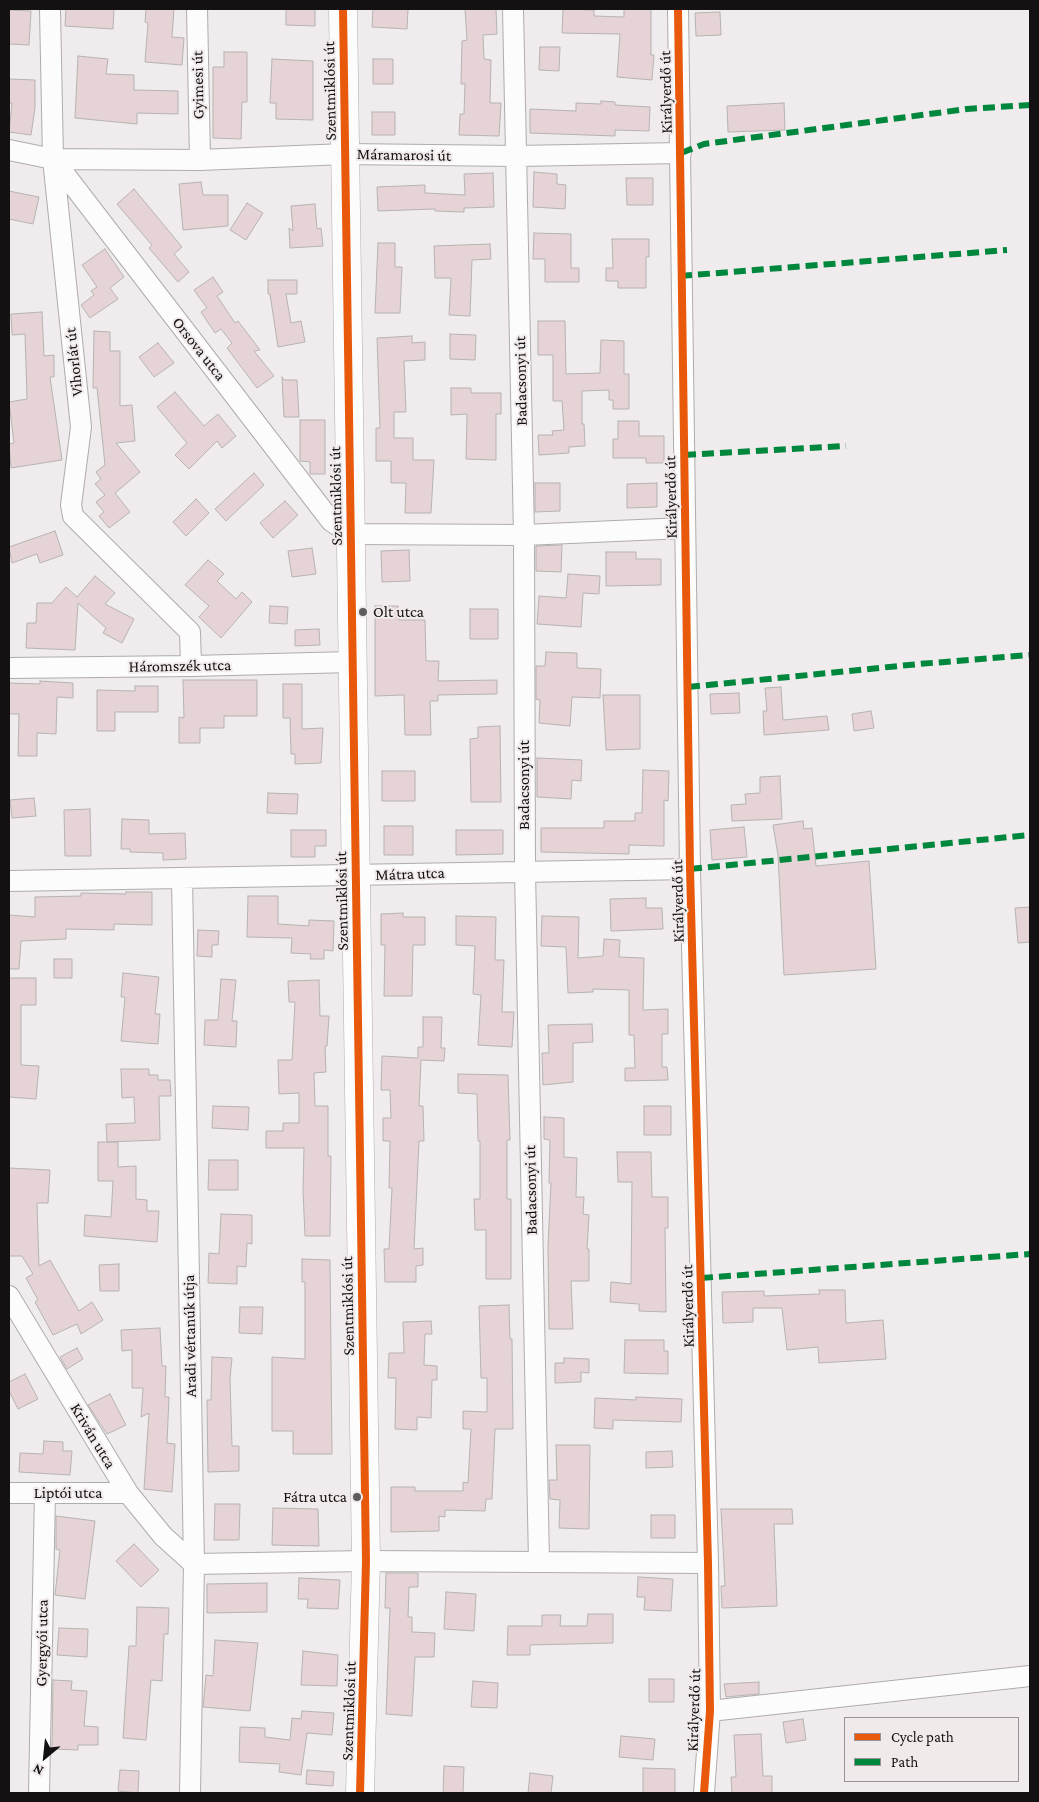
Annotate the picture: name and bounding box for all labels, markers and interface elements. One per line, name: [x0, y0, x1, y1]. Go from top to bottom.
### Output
street label: Szentmiklósi út: [320, 41, 340, 141]
street label: Királyerdő út: [656, 50, 676, 134]
street label: Gyimesi út: [188, 51, 208, 119]
street label: Máramarosi út: [357, 145, 451, 165]
street label: Orsova utca: [168, 313, 230, 385]
street label: Vihorlát út: [61, 327, 87, 397]
street label: Badacsonyi út: [511, 336, 531, 426]
street label: Szentmiklósi út: [326, 446, 346, 546]
street label: Királyerdő út: [661, 455, 681, 539]
place label: Olt utca: [373, 602, 424, 622]
marker: Olt utca: [357, 606, 369, 618]
street label: Háromszék utca: [129, 656, 231, 676]
street label: Badacsonyi út: [514, 740, 534, 830]
street label: Szentmiklósi út: [332, 851, 352, 951]
street label: Királyerdő út: [668, 859, 688, 943]
street label: Mátra utca: [375, 863, 445, 885]
street label: Badacsonyi út: [521, 1145, 541, 1235]
street label: Szentmiklósi út: [338, 1256, 358, 1356]
street label: Királyerdő út: [678, 1264, 698, 1348]
street label: Aradi vértanúk útja: [179, 1274, 201, 1398]
street label: Kriván utca: [66, 1400, 120, 1472]
street label: Liptói utca: [34, 1483, 102, 1503]
place label: Fátra utca: [283, 1487, 347, 1507]
marker: Fátra utca: [351, 1491, 363, 1503]
street label: Gyergyói utca: [32, 1599, 52, 1687]
street label: Szentmiklósi út: [338, 1661, 360, 1761]
street label: Királyerdő út: [683, 1668, 705, 1752]
legend: [844, 1717, 1019, 1782]
text: Cycle path: [891, 1729, 954, 1745]
north arrow: [20, 1732, 70, 1782]
text: Path: [891, 1754, 918, 1770]
text: N: [30, 1761, 46, 1780]

